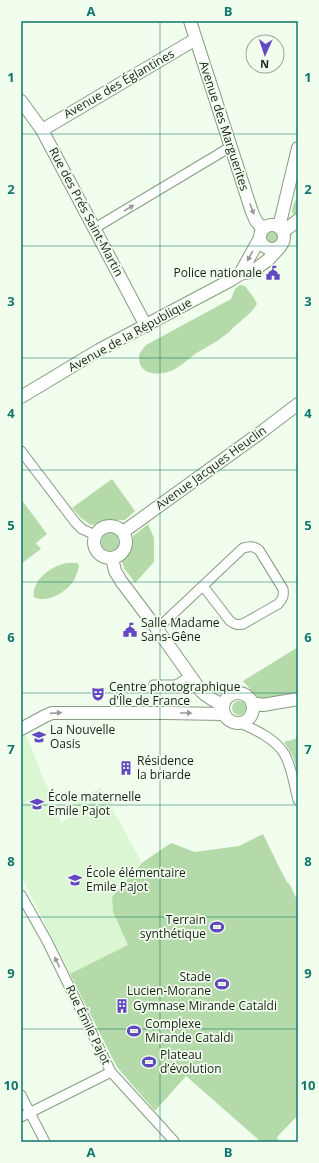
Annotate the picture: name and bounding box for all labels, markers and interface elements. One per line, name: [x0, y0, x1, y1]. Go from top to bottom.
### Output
text: A: [87, 2, 96, 20]
text: B: [224, 2, 233, 20]
north arrow: [245, 34, 285, 74]
street label: Avenue des Églantines: [60, 45, 177, 122]
text: N: [260, 57, 269, 72]
street label: Avenue des Marguerites: [195, 59, 254, 193]
text: 1: [7, 68, 15, 86]
text: 1: [304, 68, 312, 86]
street label: Rue des Prés Saint-Martin: [45, 144, 128, 279]
text: 2: [7, 180, 15, 198]
text: 2: [304, 180, 312, 198]
one-way arrow: [123, 204, 135, 211]
one-way arrow: [249, 204, 255, 216]
one-way arrow: [247, 250, 254, 262]
place label: Police nationale: [174, 264, 262, 281]
public building icon: Police nationale: [265, 265, 281, 281]
text: 3: [7, 292, 15, 310]
text: 3: [304, 292, 312, 310]
street label: Avenue de la République: [65, 293, 195, 376]
text: 4: [7, 404, 15, 422]
text: 4: [304, 404, 312, 422]
street label: Avenue Jacques Heuclin: [152, 422, 269, 514]
text: 5: [7, 516, 15, 534]
text: 5: [304, 516, 312, 534]
place label: Salle Madame Sans-Gêne: [141, 614, 220, 645]
public building icon: Salle Madame Sans-Gêne: [122, 622, 138, 638]
text: 6: [7, 628, 15, 646]
text: 6: [304, 628, 312, 646]
place label: Centre photographique d'Île de France: [109, 678, 241, 709]
theatre icon: Centre photographique d'Île de France: [90, 686, 106, 702]
one-way arrow: [50, 710, 62, 717]
one-way arrow: [180, 710, 193, 716]
place label: La Nouvelle Oasis: [50, 721, 115, 752]
school or university icon: La Nouvelle Oasis: [31, 729, 47, 745]
text: 7: [7, 740, 15, 758]
text: 7: [304, 740, 312, 758]
place label: Résidence la briarde: [137, 752, 194, 783]
building icon: Résidence la briarde: [118, 760, 134, 776]
place label: École maternelle Emile Pajot: [48, 788, 141, 819]
school or university icon: École maternelle Emile Pajot: [29, 796, 45, 812]
text: 8: [7, 852, 15, 870]
text: 8: [304, 852, 312, 870]
place label: École élémentaire Emile Pajot: [86, 864, 186, 895]
school or university icon: École élémentaire Emile Pajot: [67, 872, 83, 888]
place label: Terrain synthétique: [140, 911, 206, 942]
sports icon: Terrain synthétique: [209, 919, 225, 935]
one-way arrow: [54, 956, 60, 968]
text: 9: [7, 964, 15, 982]
text: 9: [304, 964, 312, 982]
place label: Stade Lucien-Morane: [127, 968, 211, 999]
sports icon: Stade Lucien-Morane: [214, 976, 230, 992]
street label: Rue Émile Pajot: [62, 982, 115, 1067]
place label: Gymnase Mirande Cataldi: [133, 997, 277, 1014]
building icon: Gymnase Mirande Cataldi: [114, 998, 130, 1014]
place label: Complexe Mirande Cataldi: [145, 1015, 234, 1046]
sports icon: Complexe Mirande Cataldi: [126, 1023, 142, 1039]
place label: Plateau d’évolution: [160, 1046, 222, 1077]
sports icon: Plateau d’évolution: [141, 1054, 157, 1070]
text: 10: [4, 1076, 18, 1094]
text: 10: [301, 1076, 315, 1094]
text: A: [87, 1143, 96, 1161]
text: B: [224, 1143, 233, 1161]

